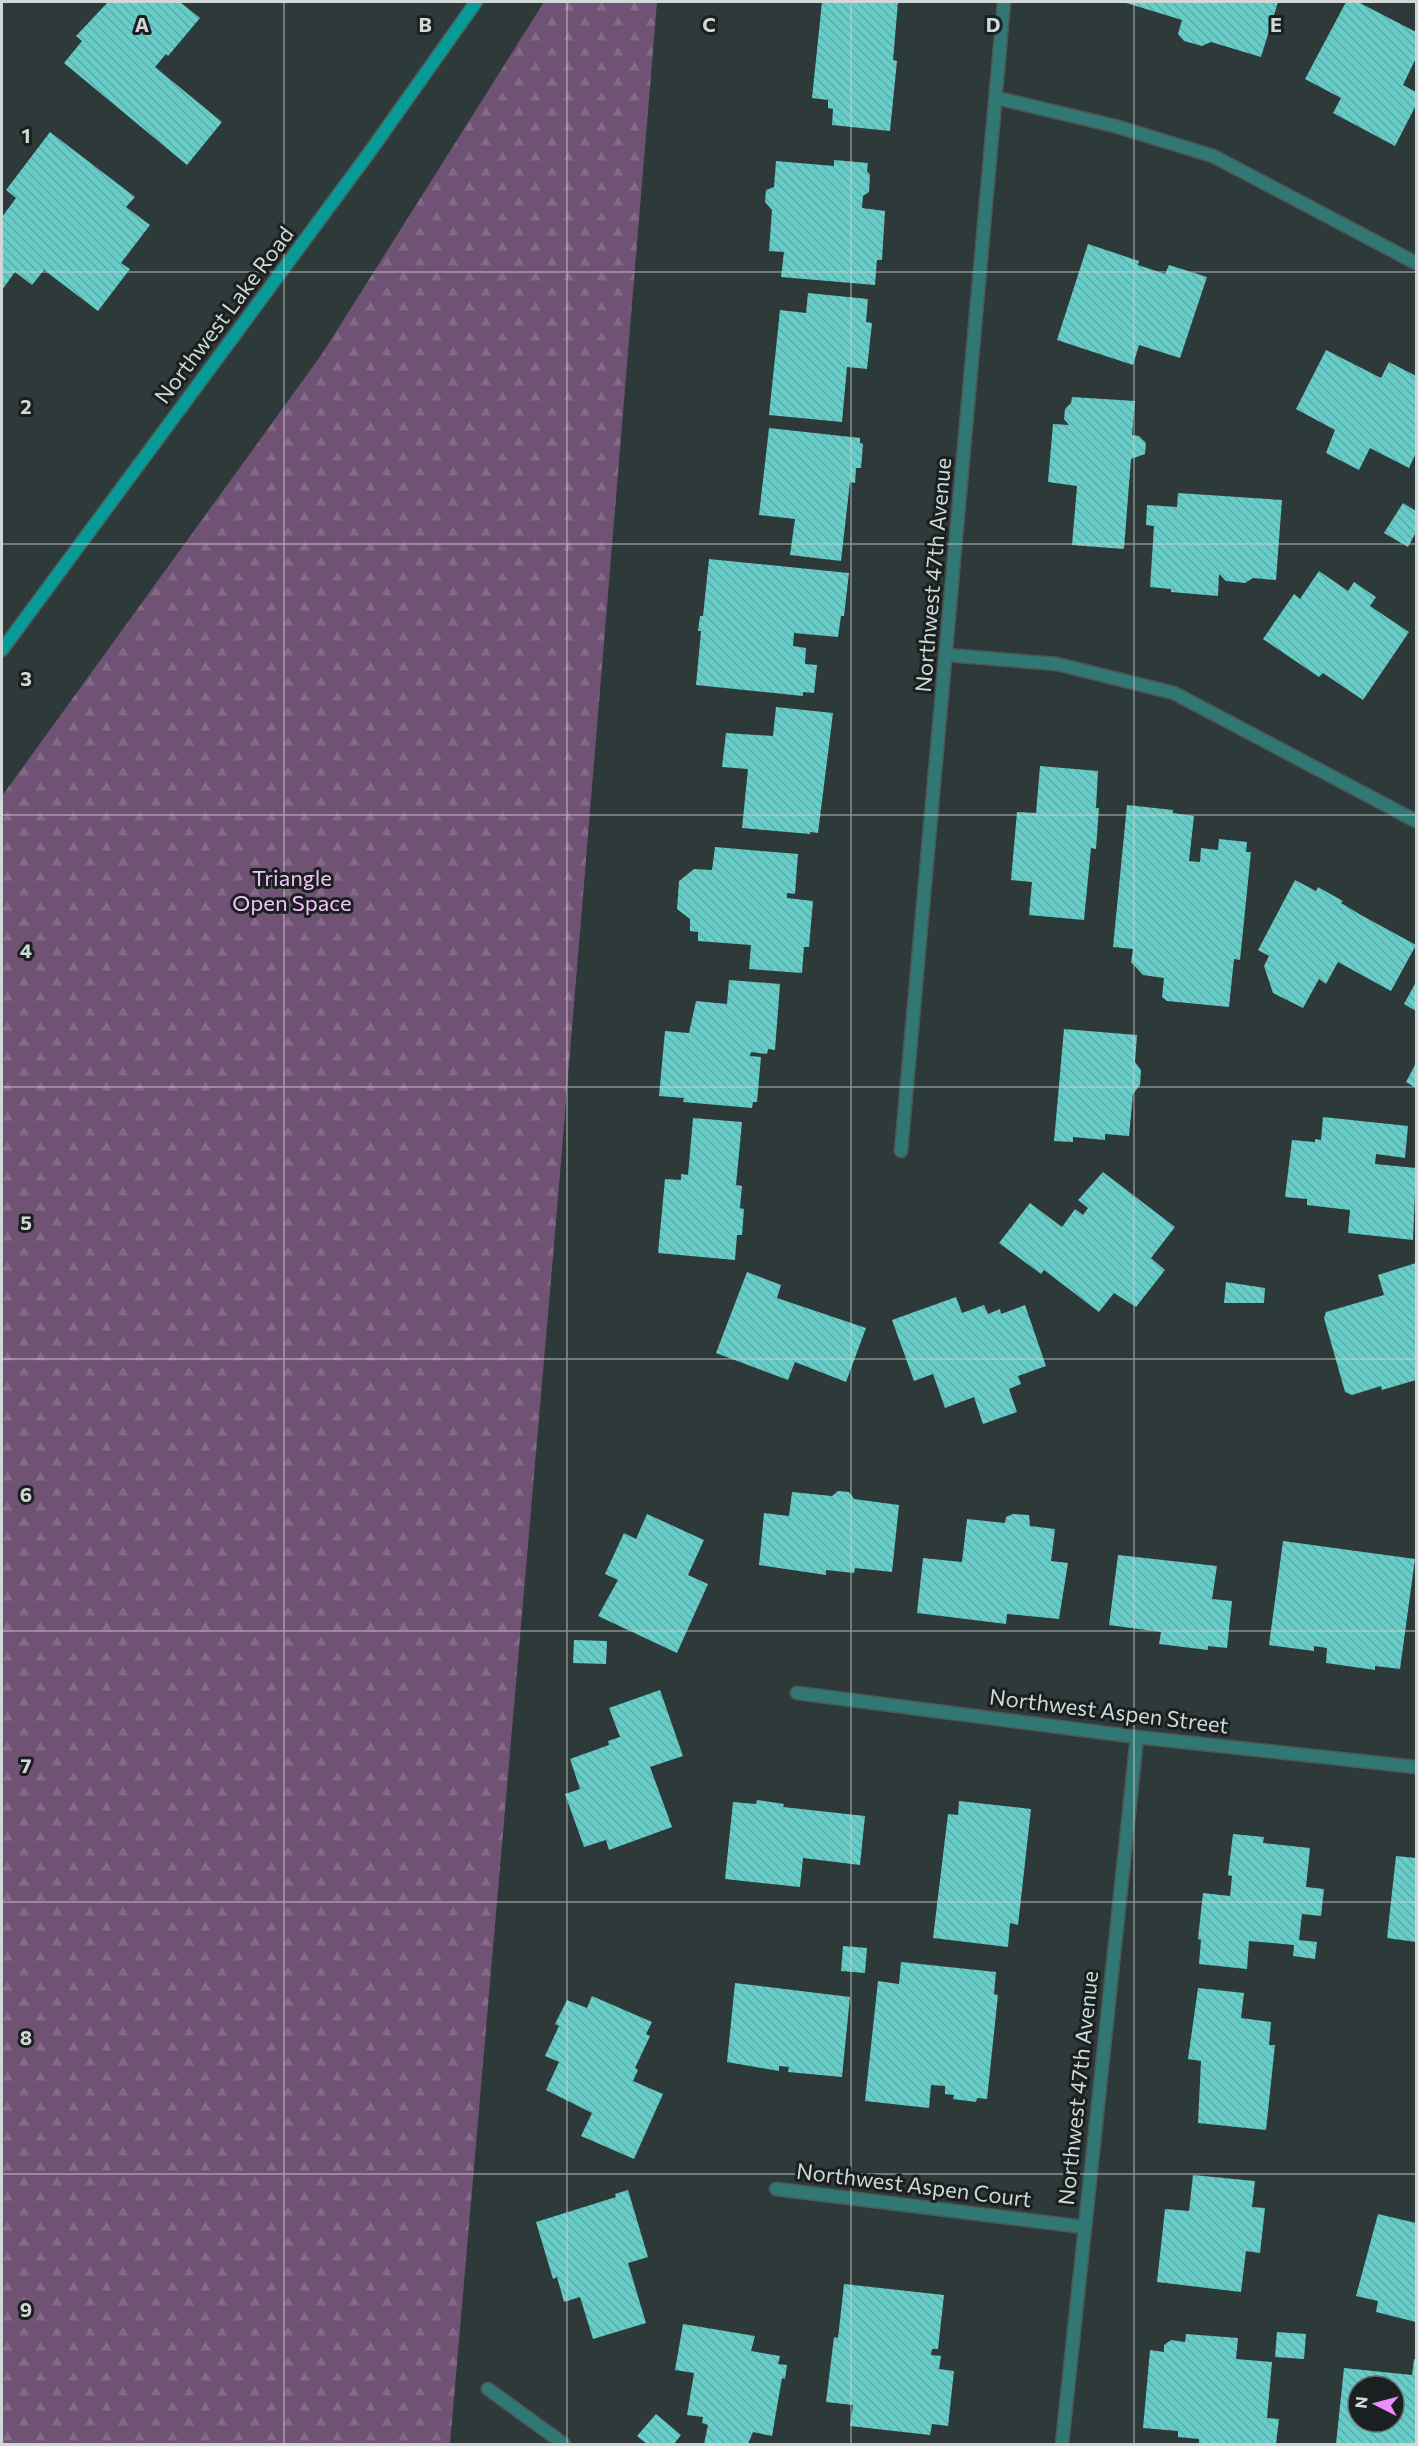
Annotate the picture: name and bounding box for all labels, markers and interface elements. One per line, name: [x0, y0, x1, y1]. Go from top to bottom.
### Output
text: A: [135, 12, 149, 36]
text: B: [418, 12, 432, 36]
text: C: [702, 12, 716, 36]
text: D: [986, 12, 1000, 36]
text: E: [1270, 12, 1282, 36]
text: 1: [21, 123, 31, 147]
street label: Northwest Lake Road: [148, 221, 299, 409]
text: 2: [20, 394, 32, 418]
street label: Northwest 47th Avenue: [909, 456, 956, 693]
text: 3: [20, 666, 32, 690]
park label: Triangle Open Space: [232, 864, 352, 916]
text: 4: [20, 938, 32, 962]
text: 5: [20, 1210, 32, 1234]
text: 6: [20, 1482, 32, 1506]
street label: Northwest Aspen Street: [988, 1682, 1230, 1739]
text: 7: [21, 1753, 32, 1777]
street label: Northwest 47th Avenue: [1052, 1969, 1103, 2206]
text: 8: [20, 2025, 32, 2049]
street label: Northwest Aspen Court: [795, 2157, 1033, 2212]
text: 9: [20, 2297, 32, 2321]
north arrow: [1346, 2374, 1406, 2434]
text: N: [1351, 2395, 1371, 2409]

